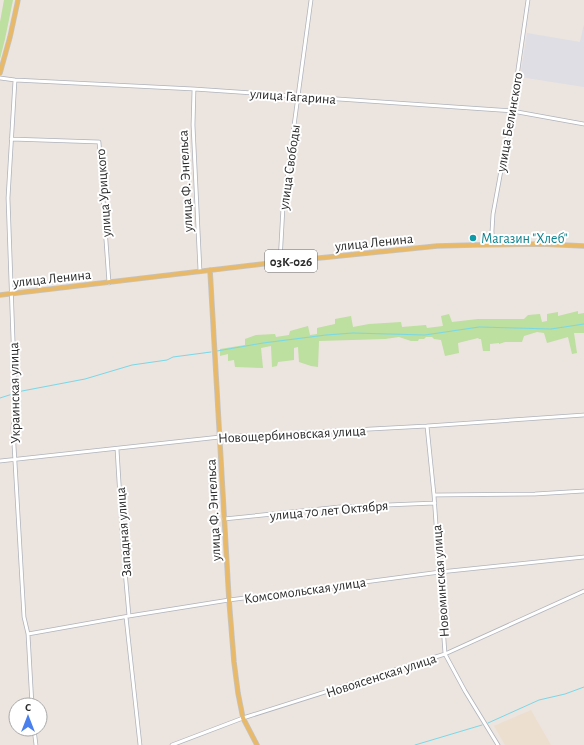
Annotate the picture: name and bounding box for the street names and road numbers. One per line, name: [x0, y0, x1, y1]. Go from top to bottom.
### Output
street label: улица Белинского: [494, 71, 526, 174]
street label: улица Гагарина: [248, 87, 337, 107]
street label: улица Свободы: [277, 124, 303, 212]
street label: улица Ф. Энгельса: [176, 129, 196, 233]
street label: улица Урицкого: [94, 148, 114, 239]
street label: улица Ленина: [333, 232, 415, 254]
road number: 03К-026: [265, 250, 317, 272]
street label: улица Ленина: [11, 268, 93, 290]
street label: Украинская улица: [7, 341, 23, 444]
street label: Новощербиновская улица: [218, 424, 367, 446]
street label: улица Ф. Энгельса: [204, 458, 224, 562]
street label: Западная улица: [114, 486, 134, 577]
street label: улица 70 лет Октября: [268, 499, 389, 523]
street label: Новоминская улица: [430, 524, 452, 638]
street label: Комсомольская улица: [243, 575, 368, 606]
street label: Новоясенская улица: [324, 651, 439, 700]

